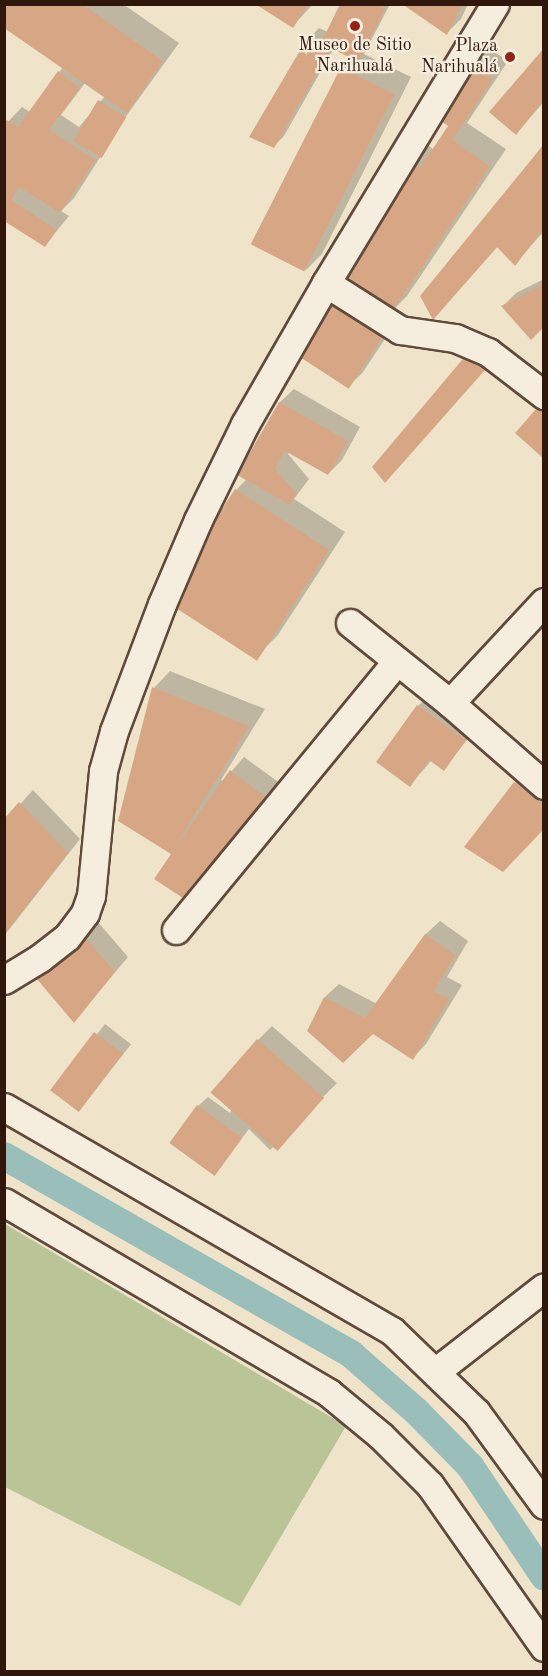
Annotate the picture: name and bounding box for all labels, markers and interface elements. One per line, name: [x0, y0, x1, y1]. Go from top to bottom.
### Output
marker: Museo de Sitio Narihualá: [348, 19, 362, 33]
place label: Museo de Sitio Narihualá: [298, 35, 412, 78]
place label: Plaza Narihualá: [421, 36, 498, 78]
marker: Plaza Narihualá: [503, 50, 517, 64]

